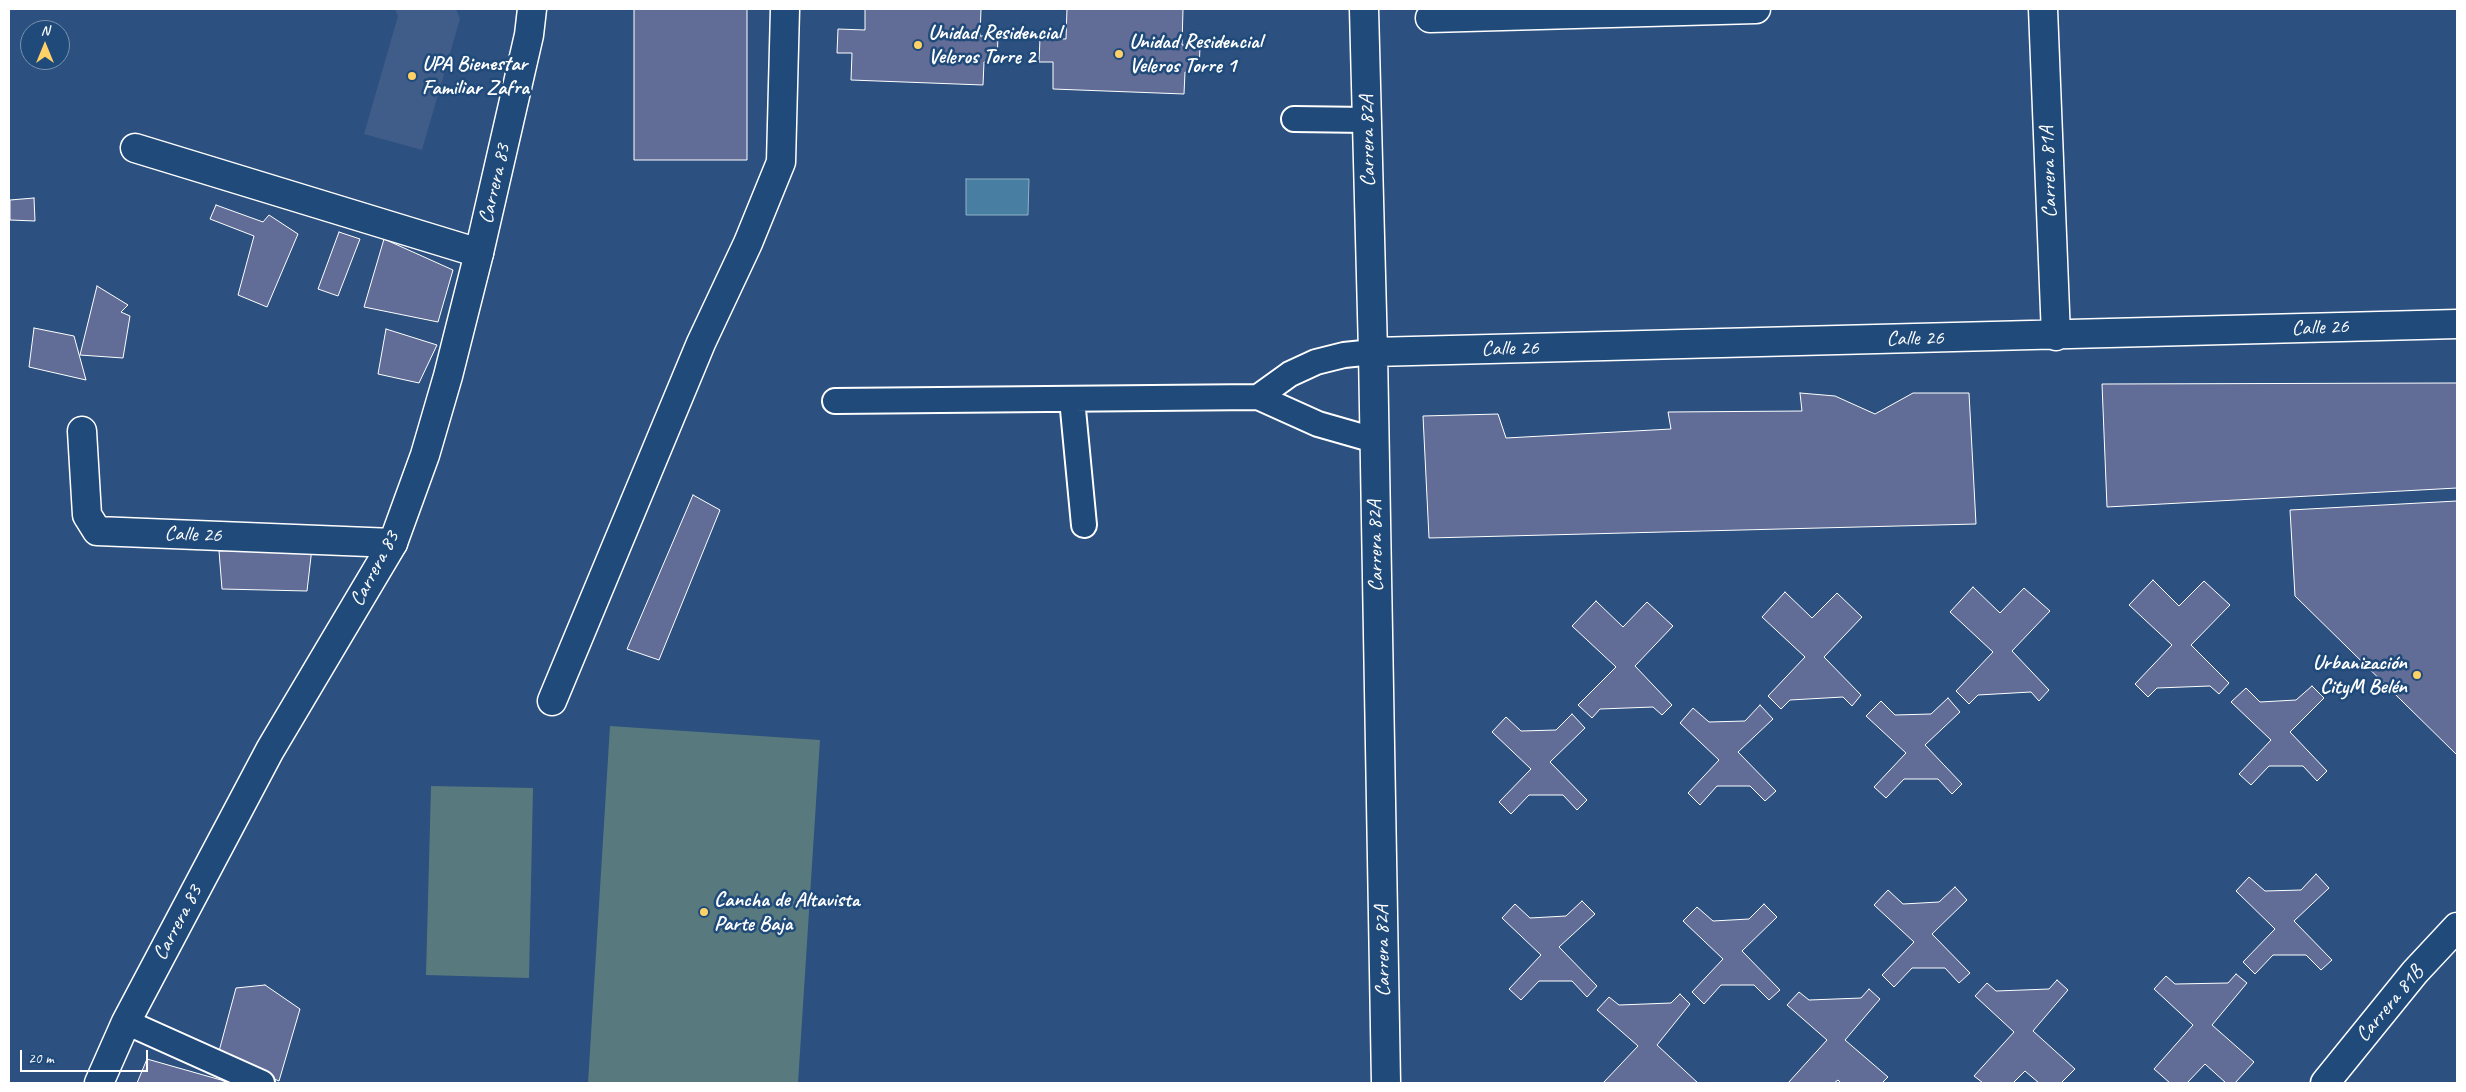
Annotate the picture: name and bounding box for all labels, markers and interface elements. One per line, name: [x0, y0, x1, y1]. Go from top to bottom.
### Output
north arrow: [20, 20, 70, 70]
place label: Unidad Residencial Veleros Torre 2: [928, 20, 1061, 70]
text: N: [41, 22, 49, 39]
place label: Unidad Residencial Veleros Torre 1: [1129, 29, 1262, 79]
marker: Unidad Residencial Veleros Torre 2: [912, 39, 924, 51]
marker: Unidad Residencial Veleros Torre 1: [1113, 48, 1125, 60]
place label: UPA Bienestar Familiar Zafra: [422, 51, 529, 101]
marker: UPA Bienestar Familiar Zafra: [406, 70, 418, 82]
street label: Carrera 82A: [1355, 95, 1381, 187]
street label: Carrera 81A: [2035, 126, 2063, 218]
street label: Carrera 83: [474, 142, 516, 226]
street label: Calle 26: [2291, 314, 2349, 342]
street label: Calle 26: [1886, 326, 1944, 352]
street label: Calle 26: [1481, 336, 1539, 362]
street label: Carrera 82A: [1363, 500, 1389, 592]
street label: Calle 26: [164, 521, 222, 549]
street label: Carrera 83: [345, 527, 405, 611]
place label: Urbanización CityM Belén: [2313, 650, 2407, 700]
marker: Urbanización CityM Belén: [2411, 669, 2423, 681]
street label: Carrera 83: [148, 881, 208, 965]
place label: Cancha de Altavista Parte Baja: [714, 887, 859, 937]
street label: Carrera 82A: [1370, 905, 1396, 997]
marker: Cancha de Altavista Parte Baja: [698, 906, 710, 918]
street label: Carrera 81B: [2351, 961, 2429, 1047]
scale bar: [22, 1040, 150, 1072]
text: 20 m: [28, 1049, 54, 1068]

